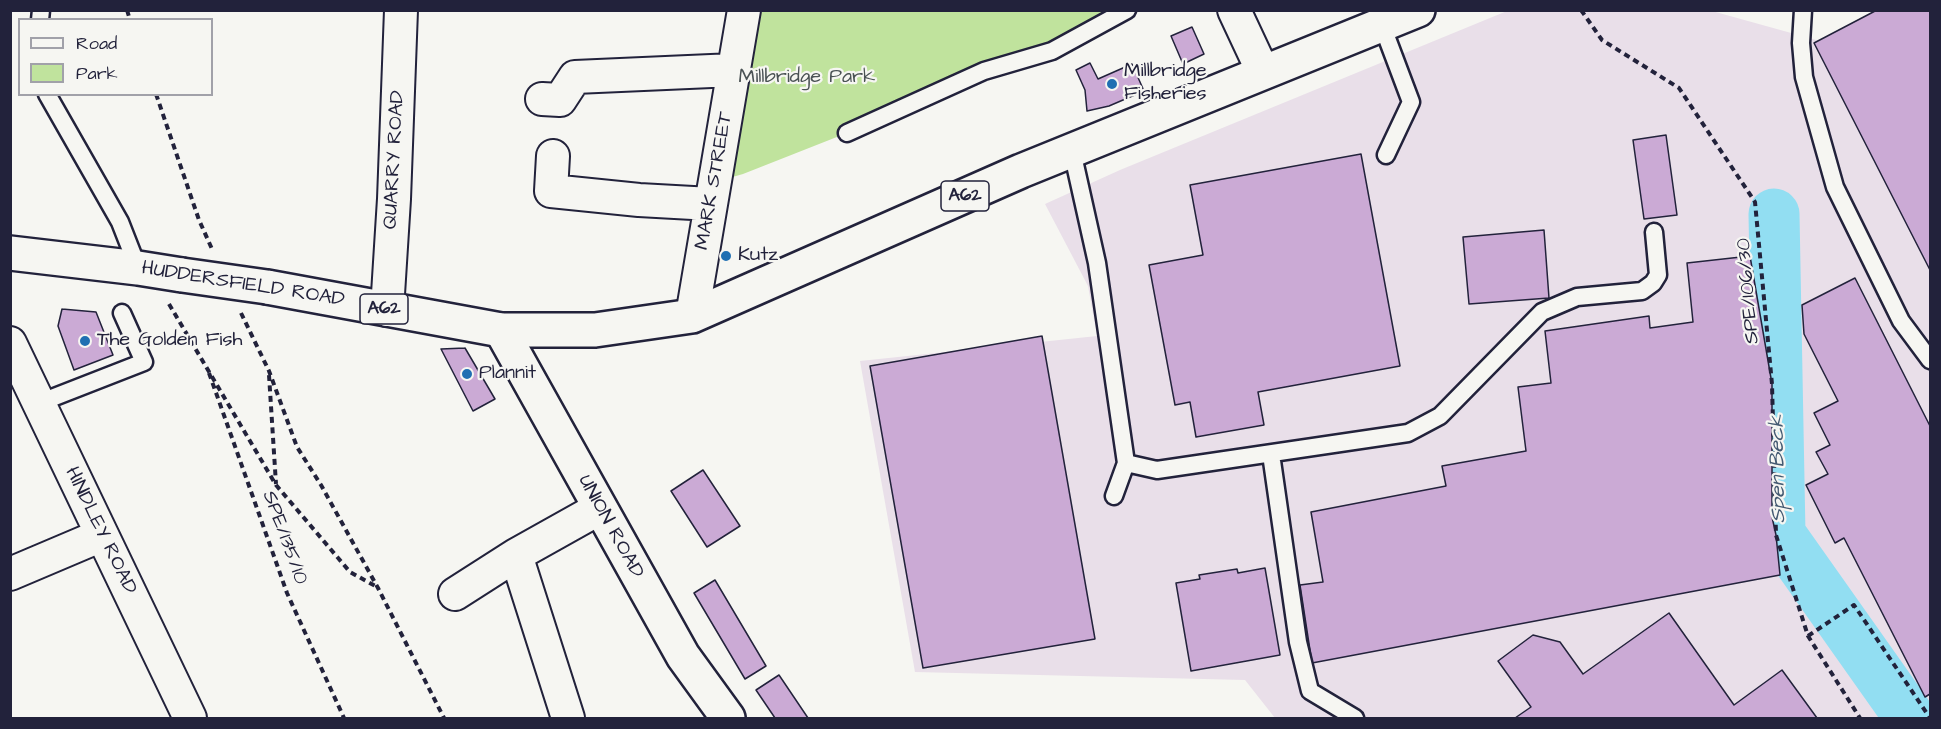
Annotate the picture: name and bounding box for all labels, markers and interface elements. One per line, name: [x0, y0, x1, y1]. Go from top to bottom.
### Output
legend: [18, 18, 213, 96]
text: Road: [76, 31, 117, 56]
place label: Millbridge Fisheries: [1124, 60, 1207, 107]
text: Park: [76, 61, 118, 86]
park label: Millbridge Park: [739, 66, 875, 90]
marker: Millbridge Fisheries: [1105, 77, 1119, 91]
street label: QUARRY ROAD: [379, 90, 411, 230]
street label: MARK STREET: [691, 110, 739, 252]
road number: A62: [941, 181, 989, 211]
street label: SPE/106/30: [1732, 237, 1766, 345]
place label: Kutz: [738, 244, 778, 268]
marker: Kutz: [719, 249, 733, 263]
street label: HUDDERSFIELD ROAD: [140, 257, 346, 313]
road number: A62: [360, 294, 408, 324]
place label: The Golden Fish: [97, 329, 242, 353]
marker: The Golden Fish: [78, 334, 92, 348]
place label: Plannit: [479, 362, 536, 386]
marker: Plannit: [460, 367, 474, 381]
water label: Spen Beck: [1765, 415, 1793, 523]
street label: HINDLEY ROAD: [59, 464, 141, 598]
street label: UNION ROAD: [572, 471, 648, 583]
street label: SPE/135/10: [256, 488, 312, 588]

